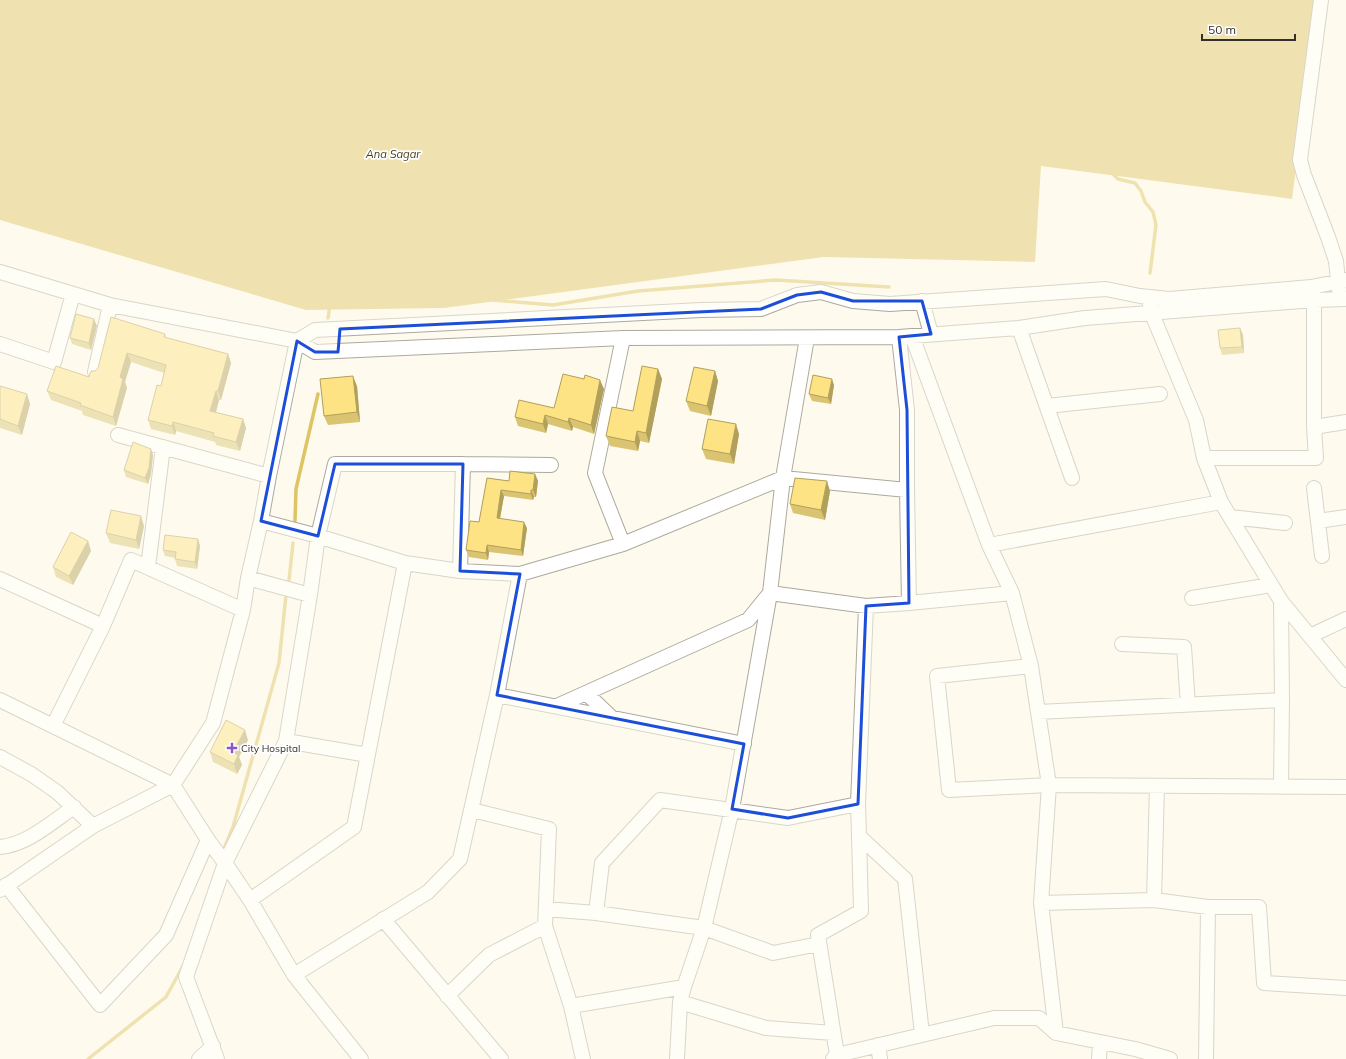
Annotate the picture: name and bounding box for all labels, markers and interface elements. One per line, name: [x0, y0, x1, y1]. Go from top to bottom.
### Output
scale bar: [1202, 16, 1295, 42]
text: 50 m: [1208, 22, 1236, 37]
water label: Ana Sagar: [365, 147, 421, 161]
marker: City Hospital: [226, 742, 238, 754]
place label: City Hospital: [241, 742, 300, 755]

